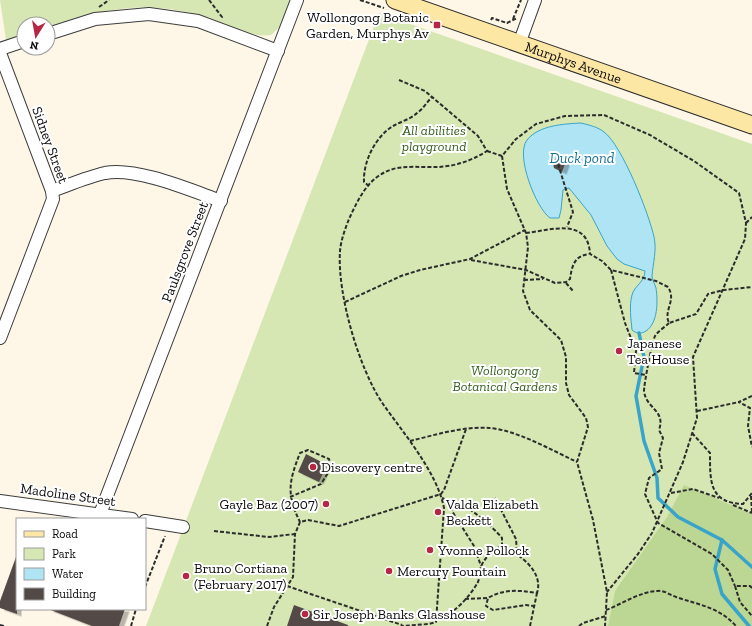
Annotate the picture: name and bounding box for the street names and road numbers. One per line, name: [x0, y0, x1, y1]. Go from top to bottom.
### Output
street label: Murphys Avenue: [523, 38, 624, 87]
street label: Sidney Street: [28, 104, 72, 186]
street label: Paulsgrove Street: [158, 199, 212, 305]
street label: Madoline Street: [19, 480, 118, 510]

